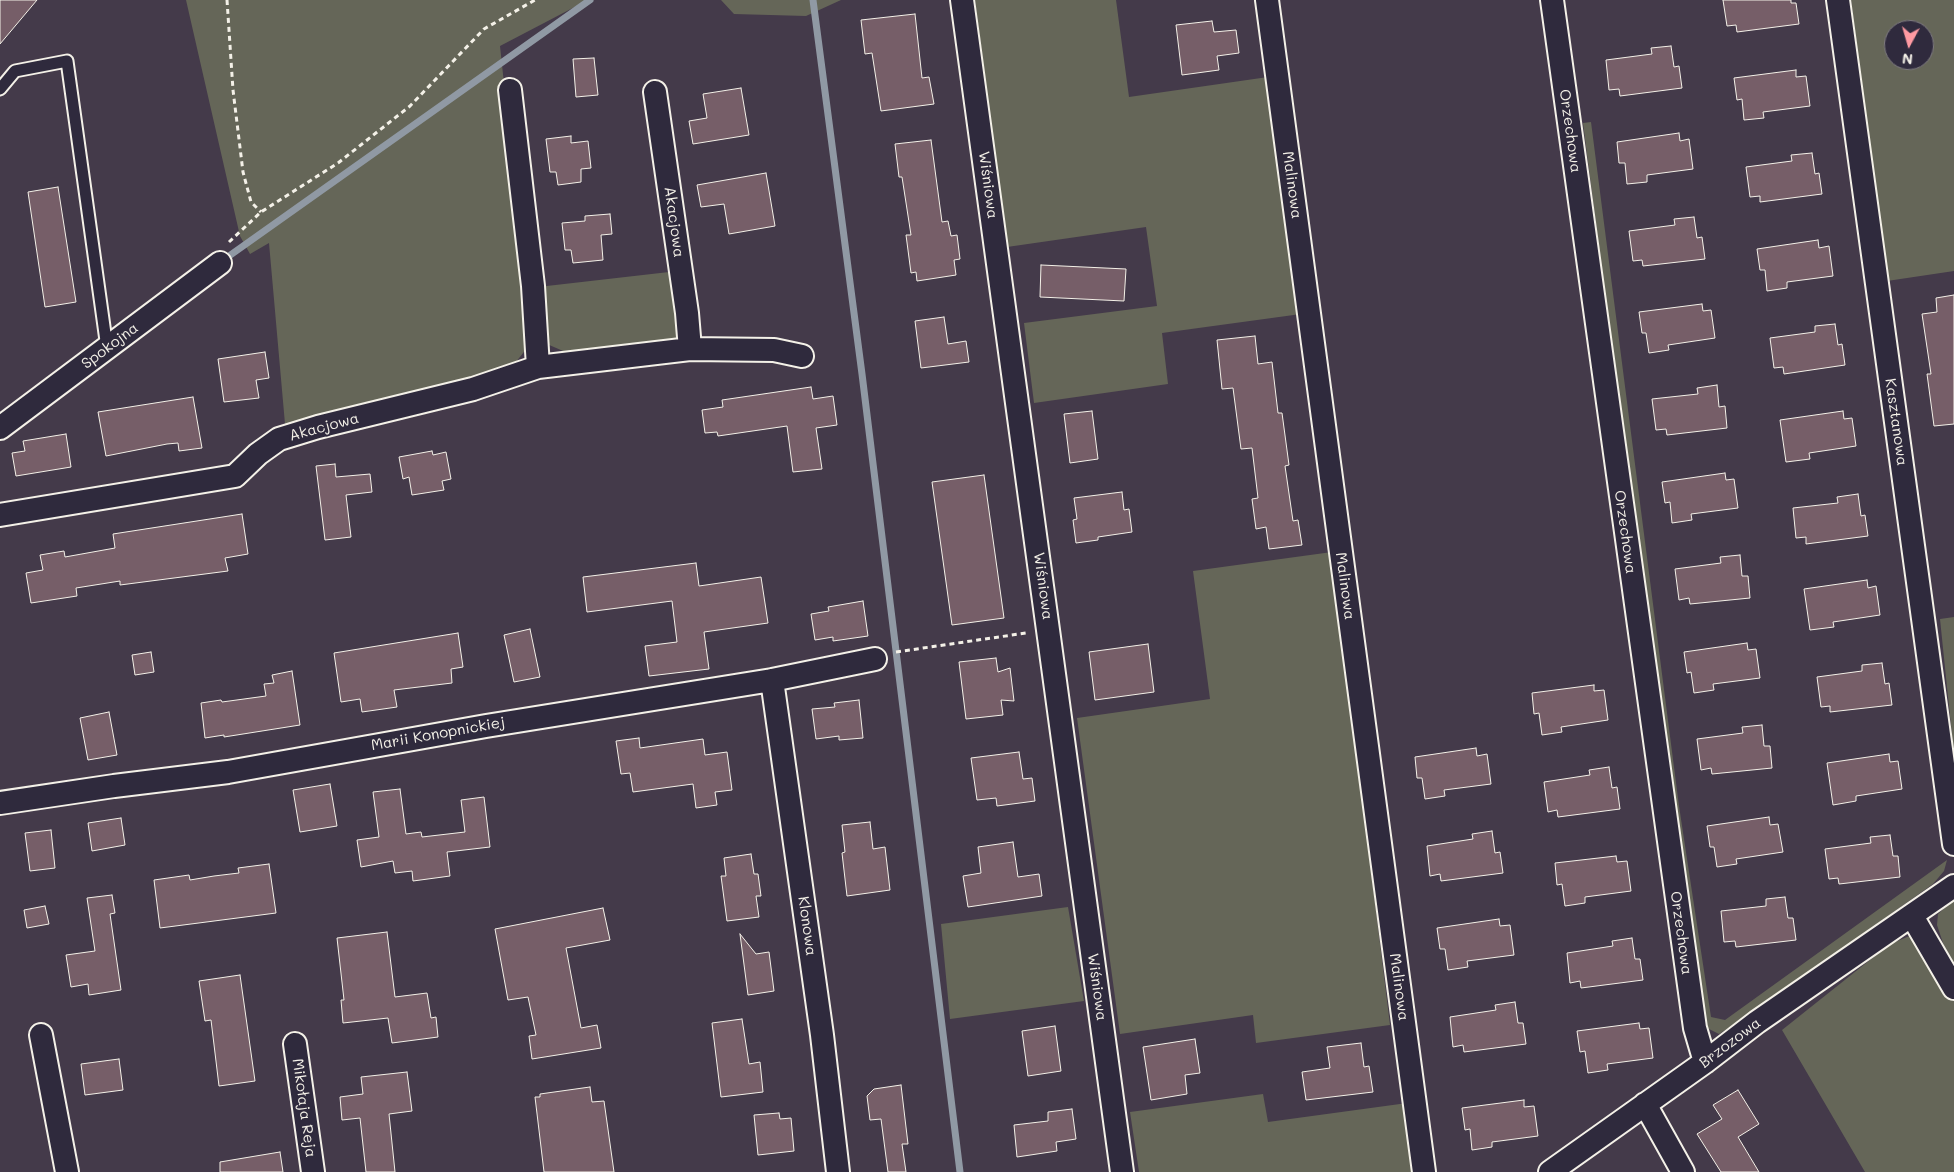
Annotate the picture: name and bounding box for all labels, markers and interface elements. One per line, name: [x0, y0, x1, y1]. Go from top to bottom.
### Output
north arrow: [1884, 20, 1934, 70]
text: N: [1901, 49, 1914, 69]
street label: Orzechowa: [1555, 88, 1585, 174]
street label: Wiśniowa: [974, 150, 1002, 220]
street label: Malinowa: [1278, 150, 1306, 220]
street label: Akacjowa: [660, 185, 688, 259]
street label: Spokojna: [78, 319, 142, 373]
street label: Kasztanowa: [1881, 377, 1911, 467]
street label: Akacjowa: [287, 409, 361, 445]
street label: Orzechowa: [1610, 489, 1640, 575]
street label: Wiśniowa: [1029, 551, 1057, 621]
street label: Malinowa: [1331, 551, 1359, 621]
street label: Marii Konopnickiej: [370, 713, 506, 755]
street label: Orzechowa: [1666, 890, 1696, 976]
street label: Klonowa: [794, 895, 820, 957]
street label: Wiśniowa: [1083, 952, 1111, 1022]
street label: Malinowa: [1385, 952, 1413, 1022]
street label: Brzozowa: [1696, 1014, 1764, 1072]
street label: Mikołaja Reja: [288, 1057, 320, 1159]

